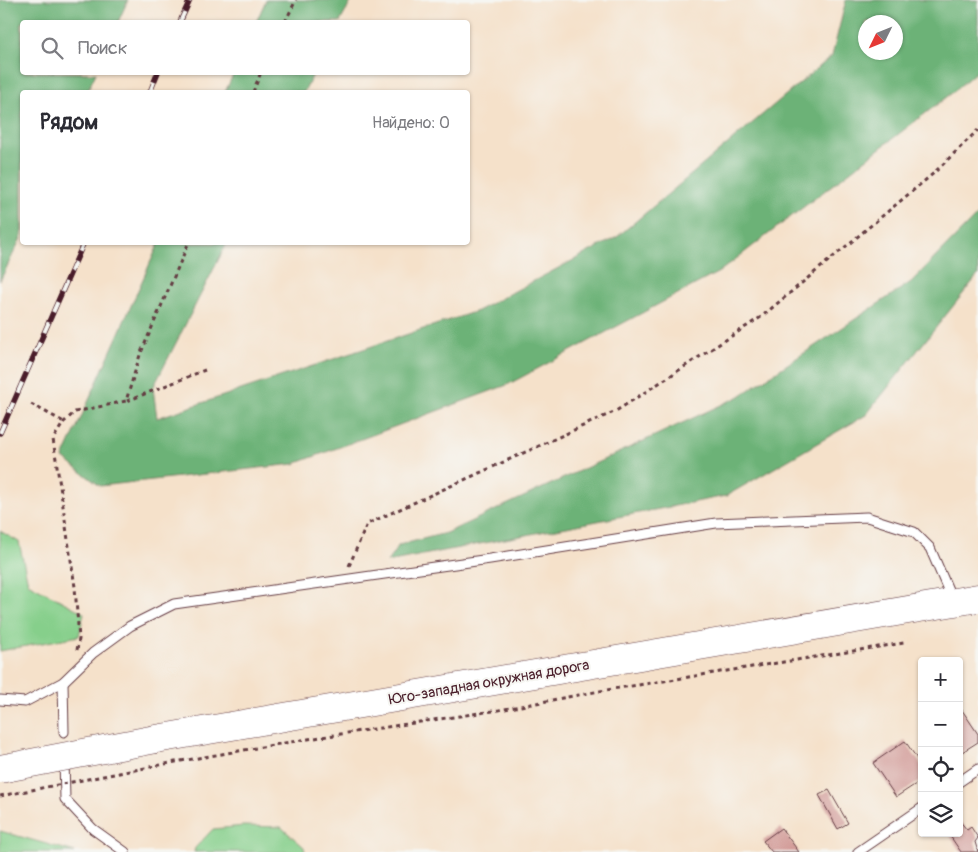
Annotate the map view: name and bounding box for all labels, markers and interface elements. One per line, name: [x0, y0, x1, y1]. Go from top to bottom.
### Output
north arrow: [858, 15, 903, 60]
search box: [20, 20, 470, 75]
icon: search: [38, 34, 66, 62]
text: Поиск: [78, 36, 128, 60]
text: Рядом: [40, 109, 98, 136]
text: Найдено: 0: [372, 113, 450, 133]
street label: Юго-западная окружная дорога: [387, 656, 591, 709]
map controls: [918, 657, 963, 837]
button: +: [918, 657, 963, 702]
button: −: [918, 702, 963, 747]
button: locate: [918, 747, 963, 792]
button: layers: [918, 792, 963, 837]

